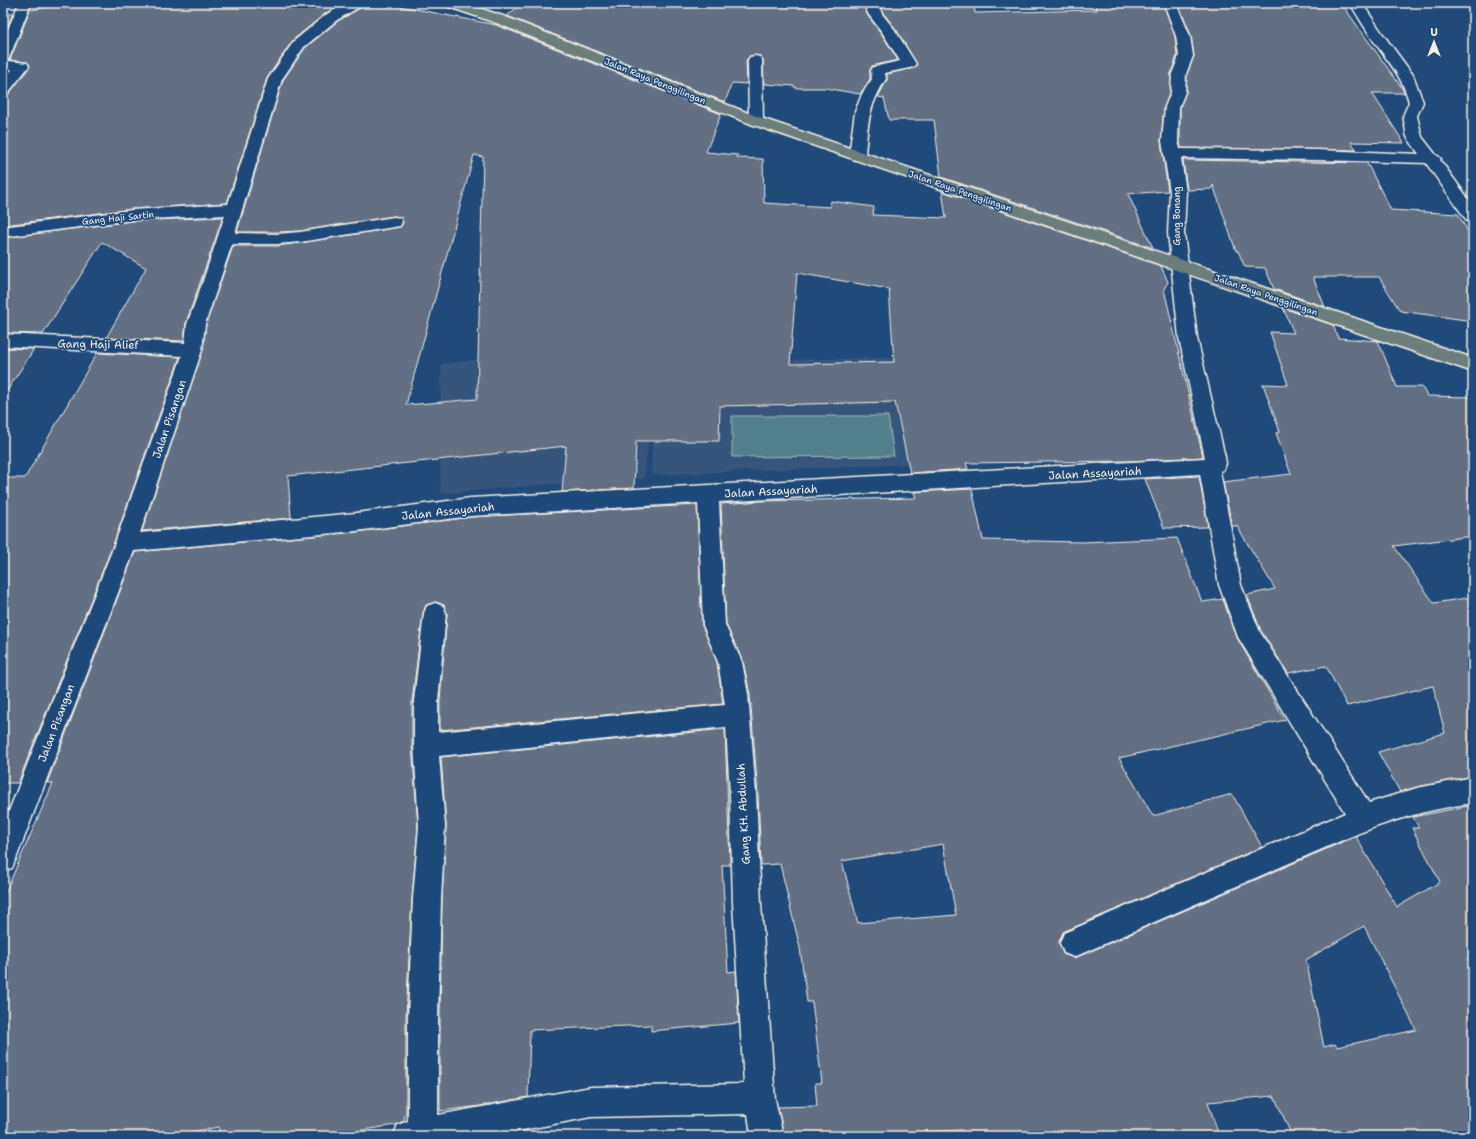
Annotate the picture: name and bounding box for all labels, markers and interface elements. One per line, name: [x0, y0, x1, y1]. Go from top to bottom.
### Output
north arrow: [1414, 22, 1454, 62]
text: U: [1430, 25, 1438, 40]
street label: Jalan Raya Penggilingan: [602, 55, 708, 107]
street label: Jalan Raya Penggilingan: [907, 168, 1014, 215]
street label: Gang Bonang: [1171, 186, 1183, 246]
street label: Gang Haji Sartin: [81, 208, 155, 228]
street label: Jalan Raya Penggilingan: [1213, 272, 1320, 319]
street label: Gang Haji Alief: [57, 336, 140, 353]
street label: Jalan Pisangan: [149, 378, 190, 460]
street label: Jalan Assayariah: [1048, 464, 1142, 483]
street label: Jalan Assayariah: [724, 482, 818, 501]
street label: Jalan Assayariah: [401, 499, 495, 524]
street label: Jalan Pisangan: [35, 682, 78, 764]
street label: Gang KH. Abdullah: [733, 763, 754, 865]

